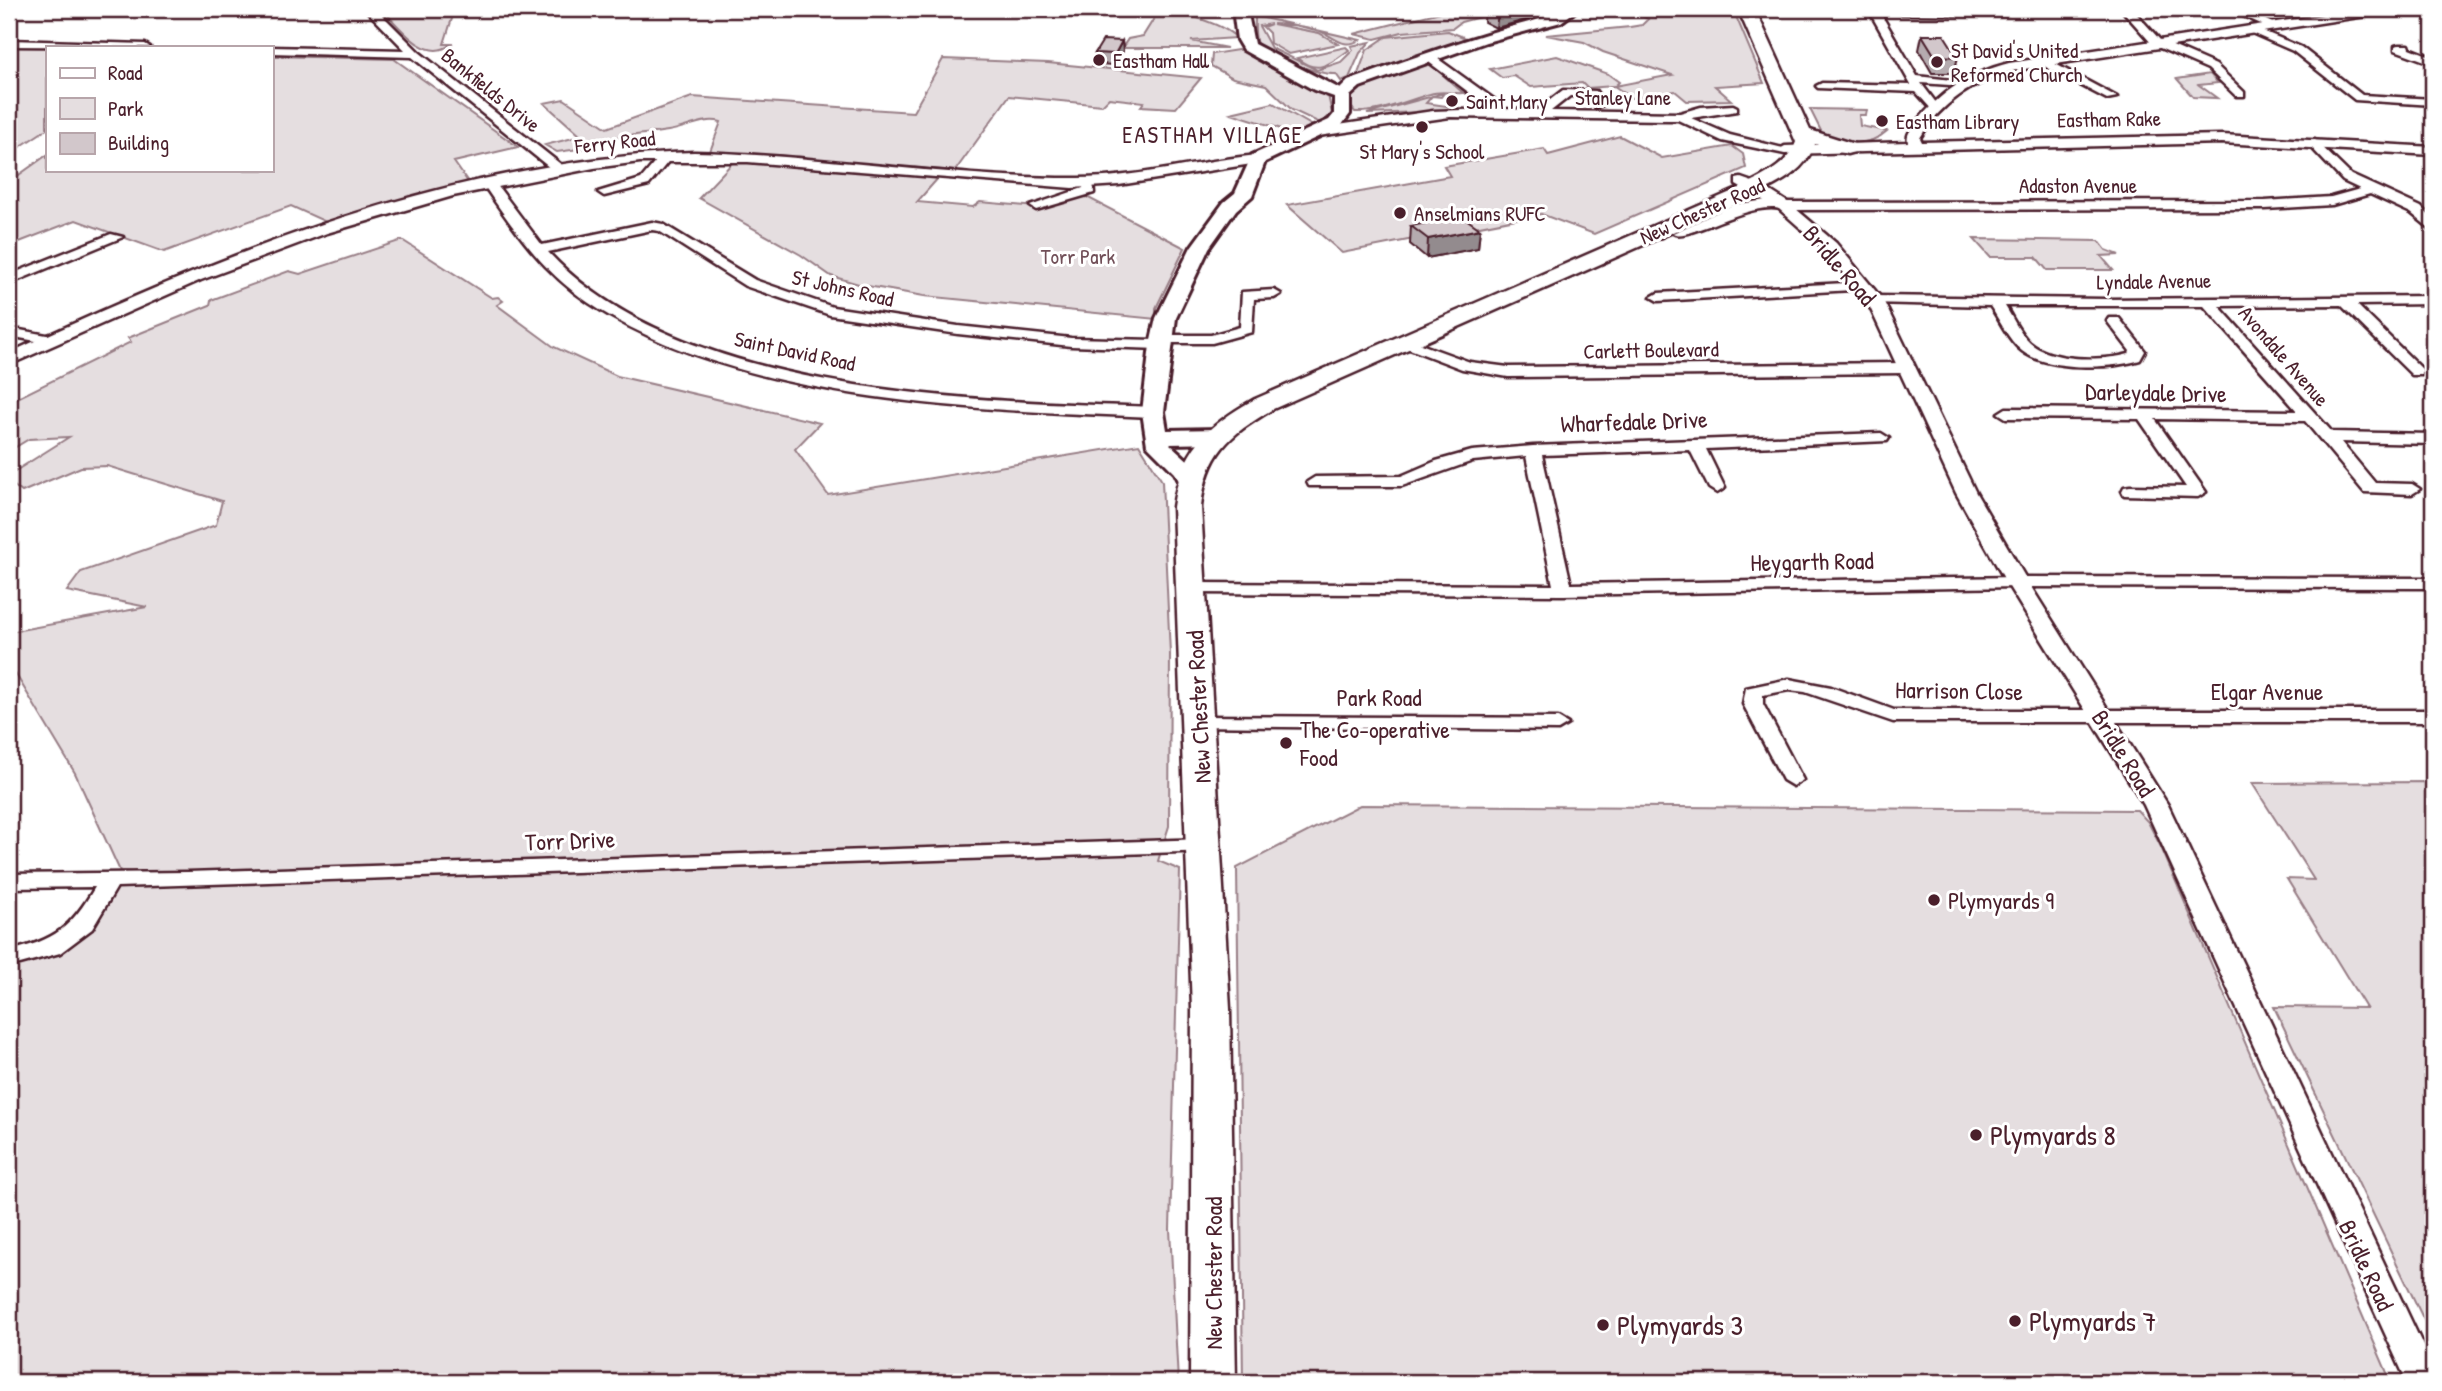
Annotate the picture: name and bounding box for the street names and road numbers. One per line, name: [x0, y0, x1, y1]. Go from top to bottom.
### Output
street label: Bankfields Drive: [435, 41, 547, 139]
street label: Stanley Lane: [1575, 83, 1671, 112]
street label: Eastham Rake: [2057, 104, 2161, 134]
street label: Ferry Road: [572, 123, 657, 161]
street label: New Chester Road: [1635, 171, 1769, 251]
street label: Adaston Avenue: [2019, 171, 2137, 200]
street label: Bridle Road: [1796, 218, 1884, 312]
street label: St Johns Road: [789, 262, 897, 314]
street label: Lyndale Avenue: [2096, 266, 2212, 296]
street label: Avondale Avenue: [2232, 299, 2336, 413]
street label: Saint David Road: [732, 324, 858, 378]
street label: Carlett Boulevard: [1583, 334, 1719, 366]
street label: Darleydale Drive: [2085, 375, 2227, 409]
street label: Wharfedale Drive: [1560, 402, 1708, 440]
street label: Heygarth Road: [1750, 544, 1874, 578]
street label: New Chester Road: [1178, 630, 1218, 784]
street label: Harrison Close: [1895, 673, 2024, 707]
street label: Elgar Avenue: [2211, 675, 2324, 707]
street label: Park Road: [1336, 681, 1422, 713]
street label: Bridle Road: [2085, 703, 2163, 803]
street label: Torr Drive: [524, 822, 616, 858]
street label: New Chester Road: [1197, 1197, 1229, 1349]
street label: Bridle Road: [2332, 1214, 2402, 1316]

